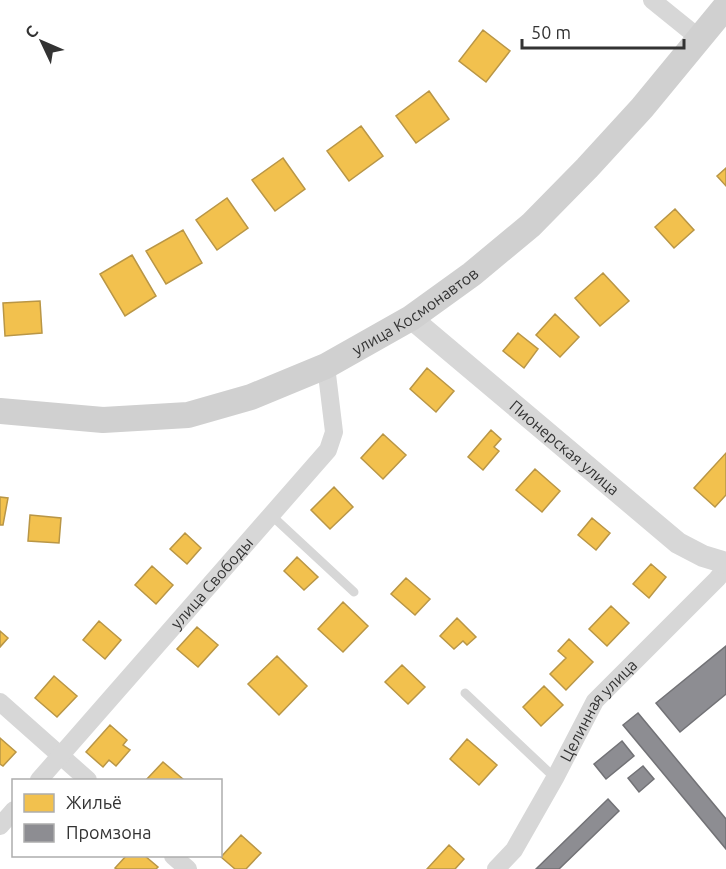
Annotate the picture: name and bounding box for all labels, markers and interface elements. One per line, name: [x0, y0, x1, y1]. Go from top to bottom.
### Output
north arrow: [12, 12, 72, 72]
scale bar: [522, 12, 684, 50]
text: С: [21, 22, 41, 42]
text: 50 m: [531, 22, 571, 42]
street label: улица Космонавтов: [349, 264, 482, 358]
street label: Пионерская улица: [506, 396, 623, 499]
street label: улица Свободы: [167, 533, 256, 632]
street label: Целинная улица: [556, 656, 640, 764]
legend: [12, 779, 222, 857]
text: Жильё: [66, 792, 122, 812]
text: Промзона: [66, 822, 151, 842]

